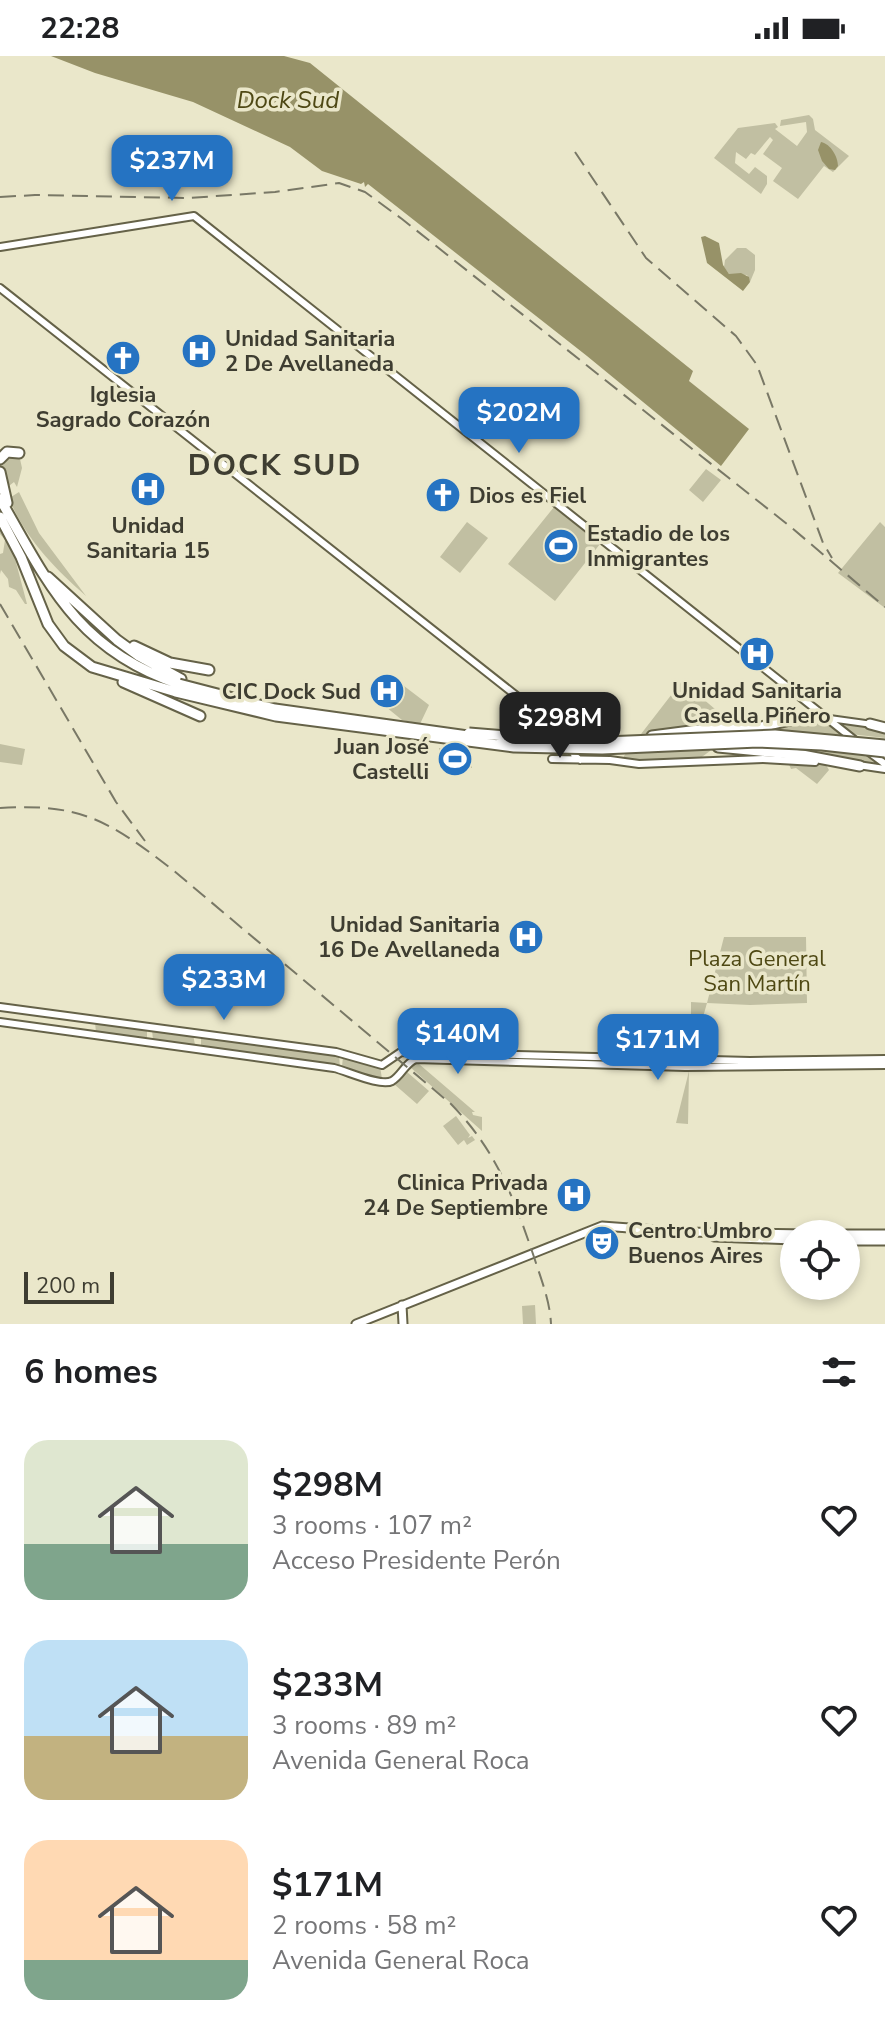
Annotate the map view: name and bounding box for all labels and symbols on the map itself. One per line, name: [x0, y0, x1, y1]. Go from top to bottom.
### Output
water label: Dock Sud: [237, 84, 339, 116]
pin: $237M: [116, 135, 228, 203]
place label: Unidad Sanitaria 2 De Avellaneda: [225, 324, 395, 379]
hospital icon: Unidad Sanitaria 2 De Avellaneda: [180, 332, 218, 370]
church icon: Iglesia Sagrado Corazón: [104, 339, 142, 377]
place label: Iglesia Sagrado Corazón: [36, 380, 210, 435]
pin: $202M: [463, 387, 575, 455]
district label: DOCK SUD: [188, 445, 362, 486]
hospital icon: Unidad Sanitaria 15: [129, 470, 167, 508]
church icon: Dios es Fiel: [424, 476, 462, 514]
place label: Dios es Fiel: [469, 481, 586, 511]
place label: Unidad Sanitaria 15: [86, 511, 210, 566]
place label: Estadio de los Inmigrantes: [587, 519, 730, 574]
sports icon: Estadio de los Inmigrantes: [542, 527, 580, 565]
hospital icon: Unidad Sanitaria Casella Piñero: [738, 635, 776, 673]
hospital icon: CIC Dock Sud: [368, 672, 406, 710]
place label: Unidad Sanitaria Casella Piñero: [672, 676, 842, 731]
place label: CIC Dock Sud: [222, 677, 361, 707]
pin: $298M: [504, 692, 616, 760]
place label: Juan José Castelli: [333, 732, 429, 787]
sports icon: Juan José Castelli: [436, 740, 474, 778]
place label: Unidad Sanitaria 16 De Avellaneda: [318, 910, 500, 965]
hospital icon: Unidad Sanitaria 16 De Avellaneda: [507, 918, 545, 956]
park label: Plaza General San Martín: [688, 944, 826, 999]
pin: $233M: [168, 954, 280, 1022]
pin: $140M: [402, 1008, 514, 1076]
pin: $171M: [602, 1014, 714, 1082]
place label: Clinica Privada 24 De Septiembre: [363, 1168, 548, 1223]
hospital icon: Clinica Privada 24 De Septiembre: [555, 1176, 593, 1214]
place label: Centro Umbro Buenos Aires: [628, 1216, 772, 1271]
theatre icon: Centro Umbro Buenos Aires: [583, 1224, 621, 1262]
scale bar: [24, 1268, 114, 1304]

